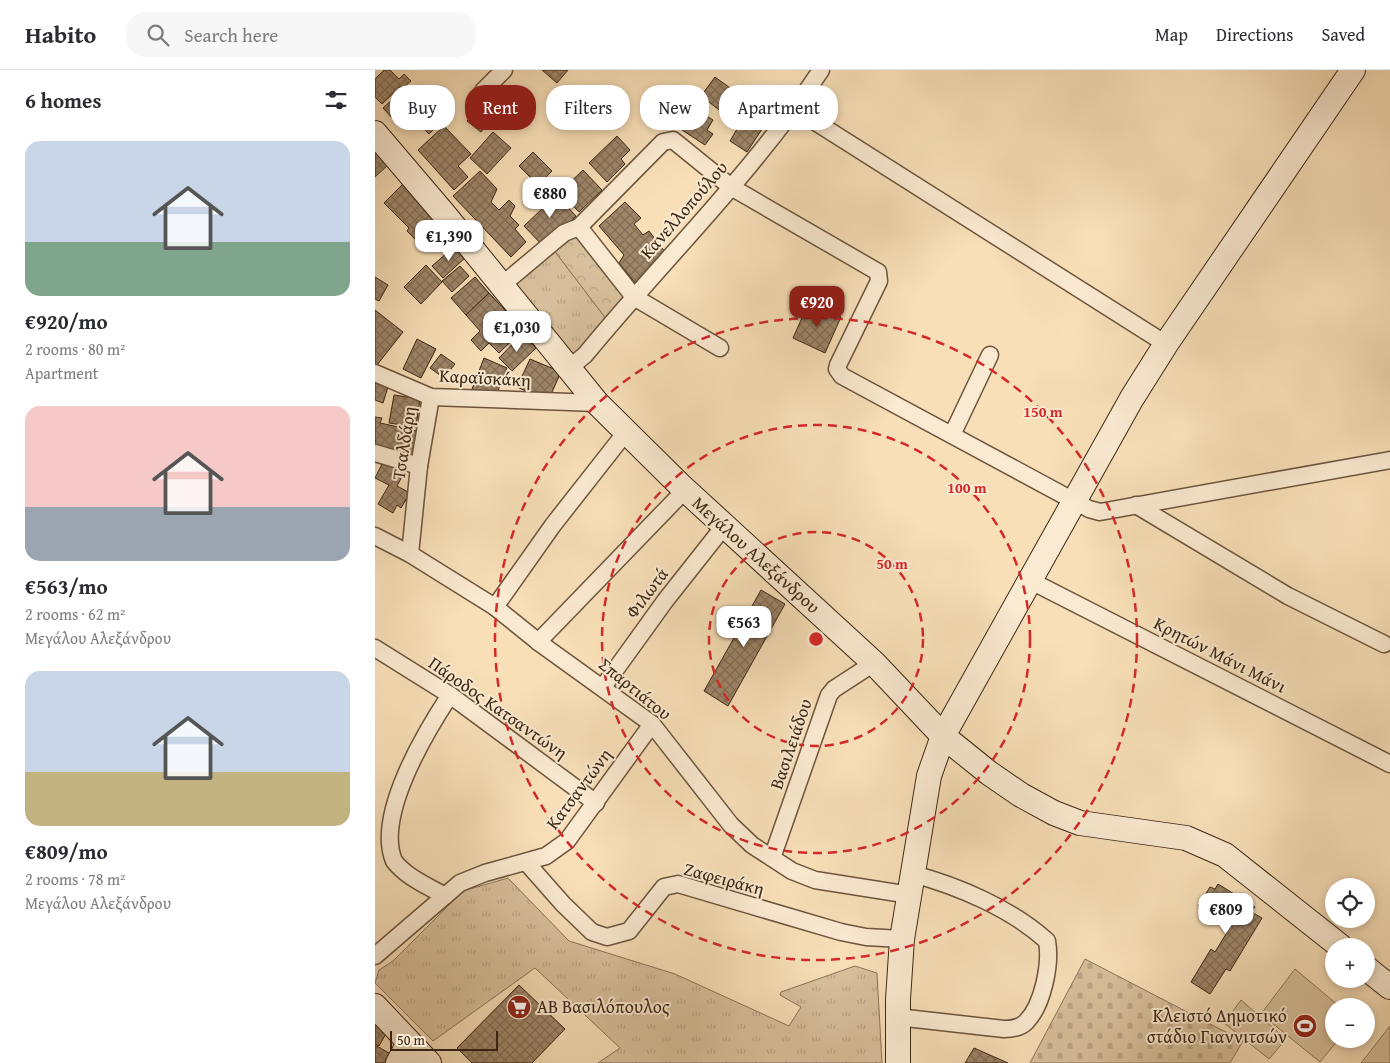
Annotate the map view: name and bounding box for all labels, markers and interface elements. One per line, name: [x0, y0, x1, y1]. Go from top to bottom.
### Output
search box: [126, 12, 476, 57]
text: Habito: [25, 17, 96, 52]
icon: search: [144, 21, 172, 49]
text: Search here: [184, 21, 278, 49]
text: Map: [1155, 21, 1188, 48]
text: Directions: [1216, 21, 1293, 48]
text: Saved: [1321, 21, 1365, 48]
text: 6 homes: [25, 85, 101, 116]
chip: Buy: [390, 85, 455, 130]
chip: Rent: [465, 85, 536, 130]
chip: Filters: [546, 85, 630, 130]
chip: New: [640, 85, 709, 130]
chip: Apartment: [719, 85, 838, 130]
icon: filters: [322, 86, 350, 114]
street label: Κανελλοπούλου: [633, 155, 734, 265]
icon: home: [143, 173, 233, 263]
pin: €880: [520, 176, 580, 219]
text: €880: [533, 181, 567, 205]
pin: €1,390: [408, 220, 490, 262]
text: €1,390: [426, 224, 472, 248]
pin: €920: [787, 286, 847, 328]
text: €920: [800, 290, 834, 314]
text: €920/mo: [25, 306, 108, 337]
pin: €1,030: [476, 310, 558, 353]
text: €1,030: [494, 315, 540, 339]
text: 2 rooms · 80 m²: [25, 337, 125, 361]
text: Apartment: [25, 361, 98, 385]
street label: Καραϊσκάκη: [439, 362, 531, 393]
text: 150 m: [1023, 401, 1063, 422]
street label: Τσαλδάρη: [384, 404, 423, 482]
icon: home: [143, 438, 233, 528]
text: 100 m: [947, 477, 987, 498]
street label: Μεγάλου Αλεξάνδρου: [686, 490, 826, 620]
text: 50 m: [876, 553, 908, 574]
street label: Φιλωτά: [619, 561, 675, 624]
text: €563/mo: [25, 571, 108, 602]
text: 2 rooms · 62 m²: [25, 602, 125, 626]
pin: €563: [714, 606, 774, 648]
text: €563: [727, 610, 761, 634]
street label: Κρητών Μάνι Μάνι: [1149, 610, 1292, 700]
text: Μεγάλου Αλεξάνδρου: [25, 626, 171, 650]
centre of rings: [807, 630, 825, 648]
street label: Πάροδος Κατσαντώνη: [423, 649, 573, 766]
street label: Σπαρτιάτου: [593, 651, 677, 726]
street label: Βασιλειάδου: [762, 695, 819, 793]
icon: home: [143, 703, 233, 793]
street label: Κατσαντώνη: [539, 742, 618, 835]
text: €809/mo: [25, 836, 108, 867]
street label: Ζαφειράκη: [681, 855, 767, 902]
text: 2 rooms · 78 m²: [25, 867, 125, 891]
map controls: [1325, 878, 1375, 1048]
button: locate: [1325, 878, 1375, 928]
text: Μεγάλου Αλεξάνδρου: [25, 891, 171, 915]
pin: €809: [1196, 892, 1256, 935]
text: €809: [1209, 897, 1243, 921]
button: +: [1325, 938, 1375, 988]
place label: ΑΒ Βασιλόπουλος: [537, 993, 670, 1020]
supermarket icon: ΑΒ Βασιλόπουλος: [506, 994, 532, 1020]
button: −: [1325, 998, 1375, 1048]
place label: Κλειστό Δημοτικό στάδιο Γιαννιτσών: [1147, 1002, 1287, 1050]
sports icon: Κλειστό Δημοτικό στάδιο Γιαννιτσών: [1292, 1013, 1318, 1039]
scale bar: [390, 1028, 497, 1051]
text: 50 m: [397, 1030, 425, 1050]

